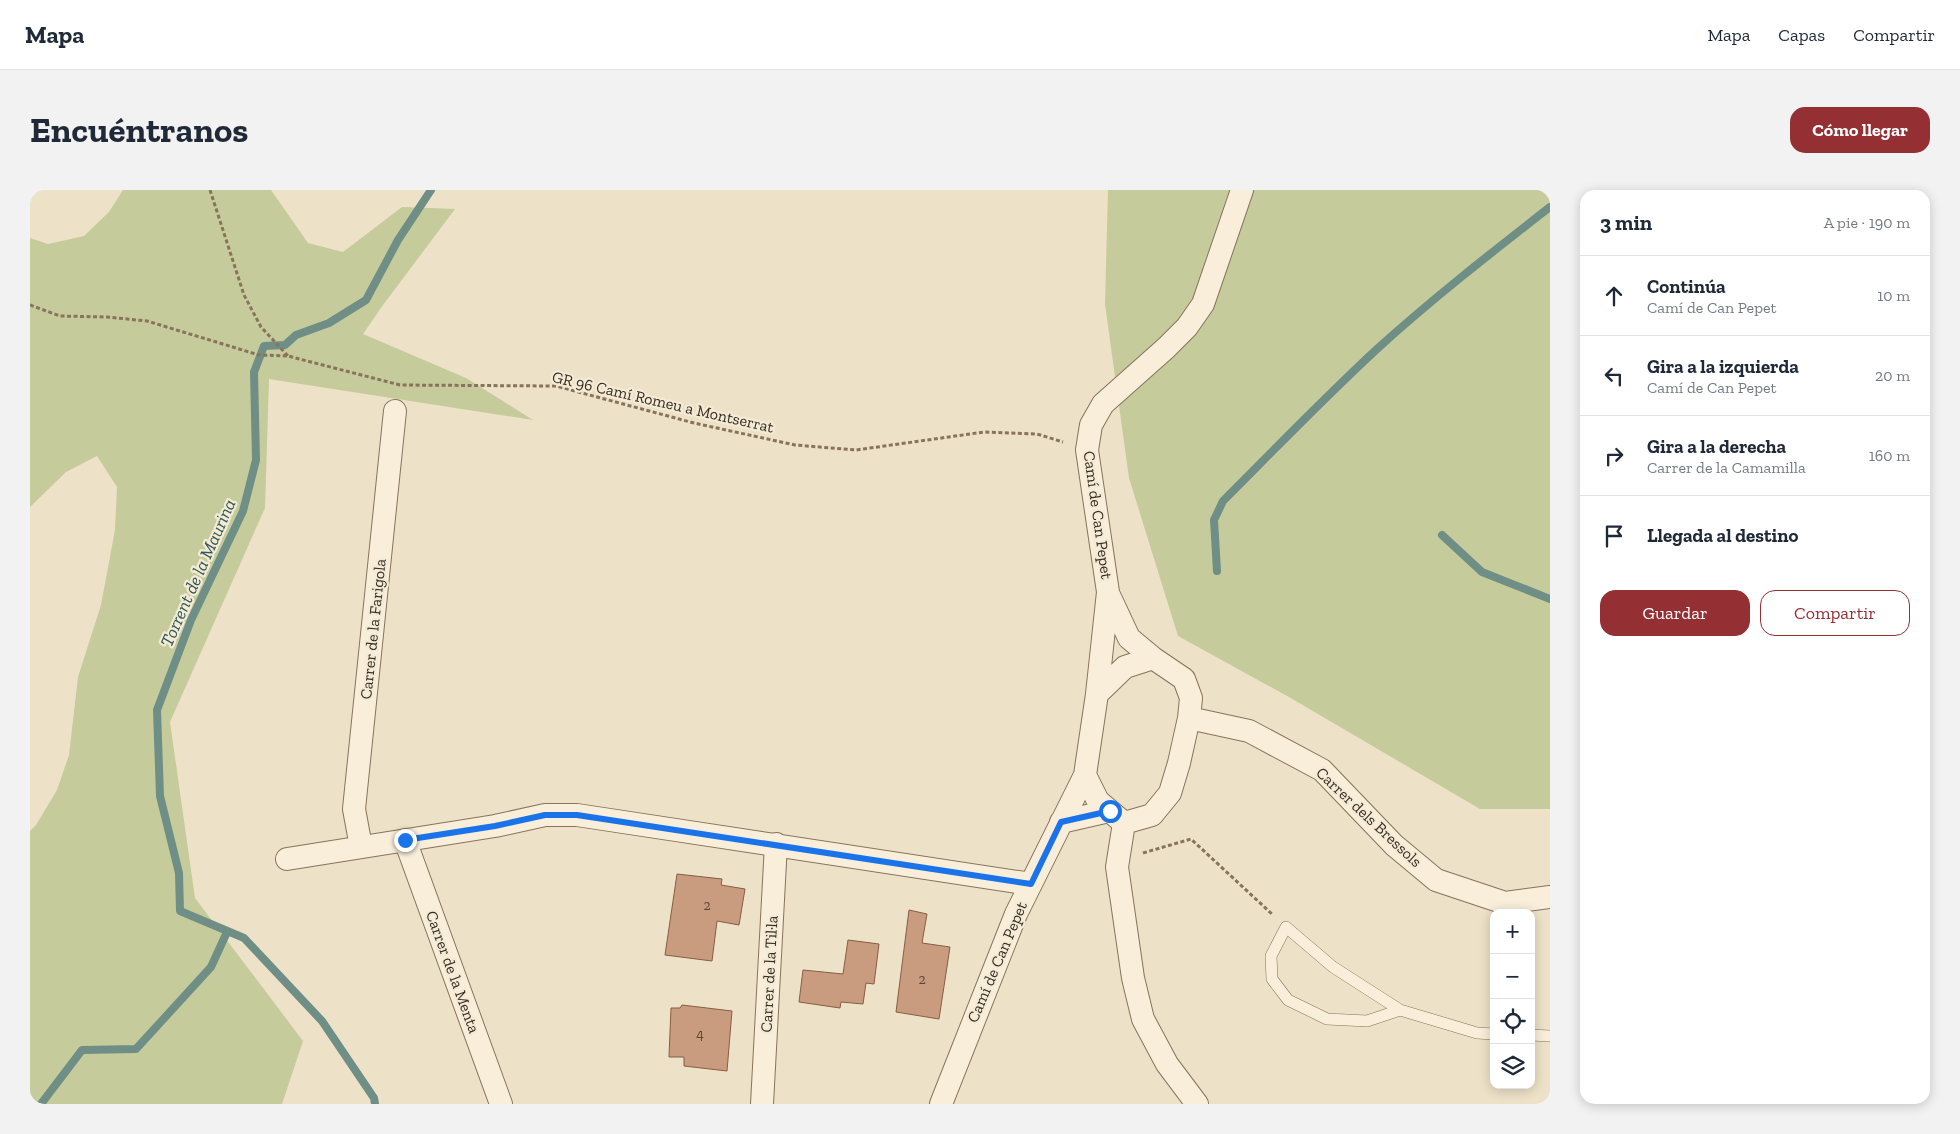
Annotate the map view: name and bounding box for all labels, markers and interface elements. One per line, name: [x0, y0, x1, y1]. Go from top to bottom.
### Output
text: Mapa: [25, 20, 84, 49]
text: Mapa: [1707, 24, 1750, 46]
text: Capas: [1778, 24, 1825, 46]
text: Compartir: [1853, 24, 1935, 46]
button: Cómo llegar: [1790, 107, 1930, 153]
text: Encuéntranos: [30, 109, 248, 151]
text: 3 min: [1600, 210, 1652, 235]
text: A pie · 190 m: [1824, 213, 1910, 232]
text: Continúa: [1647, 275, 1726, 298]
icon: ahead: [1600, 282, 1628, 310]
text: 10 m: [1877, 286, 1910, 305]
text: Camí de Can Pepet: [1647, 298, 1776, 317]
text: Gira a la izquierda: [1647, 355, 1799, 378]
icon: left: [1600, 362, 1628, 390]
text: 20 m: [1875, 366, 1910, 385]
street label: GR 96 Camí Romeu a Montserrat: [550, 367, 776, 437]
text: Camí de Can Pepet: [1647, 378, 1776, 397]
text: Gira a la derecha: [1647, 435, 1786, 458]
icon: right: [1600, 442, 1628, 470]
text: 160 m: [1869, 446, 1910, 465]
street label: Camí de Can Pepet: [1080, 450, 1116, 580]
text: Carrer de la Camamilla: [1647, 458, 1806, 477]
water label: Torrent de la Maurina: [156, 496, 240, 650]
icon: arrive: [1600, 522, 1628, 550]
text: Llegada al destino: [1647, 524, 1798, 547]
street label: Carrer de la Farigola: [356, 557, 390, 700]
button: Guardar: [1600, 590, 1750, 636]
button: Compartir: [1760, 590, 1910, 636]
street label: Carrer dels Bressols: [1312, 763, 1426, 871]
route start: [1099, 800, 1122, 823]
route end: [394, 829, 417, 852]
house number: 2: [703, 897, 711, 914]
street label: Camí de Can Pepet: [963, 899, 1031, 1025]
street label: Carrer de la Menta: [422, 908, 484, 1036]
map controls: [1490, 909, 1535, 1089]
button: +: [1490, 909, 1535, 954]
street label: Carrer de la Til·la: [756, 915, 782, 1033]
button: −: [1490, 954, 1535, 999]
house number: 2: [918, 971, 926, 988]
button: locate: [1490, 999, 1535, 1044]
house number: 4: [696, 1026, 704, 1043]
button: layers: [1490, 1044, 1535, 1089]

